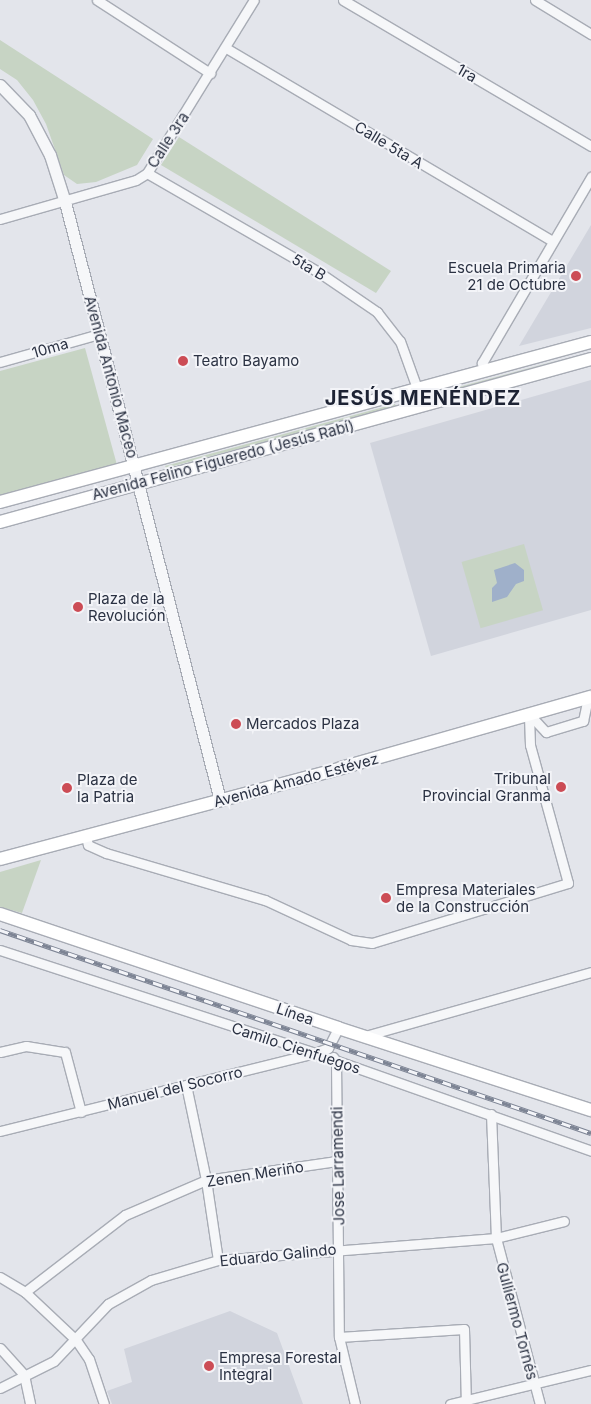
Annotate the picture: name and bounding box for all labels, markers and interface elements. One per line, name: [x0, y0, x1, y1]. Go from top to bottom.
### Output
street label: 1ra: [454, 60, 480, 86]
street label: Calle 3ra: [143, 109, 193, 171]
street label: Calle 5ta A: [351, 118, 427, 172]
street label: 5ta B: [289, 250, 329, 284]
place label: Escuela Primaria 21 de Octubre: [448, 258, 566, 293]
marker: Escuela Primaria 21 de Octubre: [570, 270, 582, 282]
street label: Avenida Antonio Maceo: [81, 294, 141, 460]
street label: 10ma: [30, 334, 70, 362]
place label: Teatro Bayamo: [193, 352, 299, 370]
marker: Teatro Bayamo: [177, 355, 189, 367]
district label: JESÚS MENÉNDEZ: [323, 386, 523, 410]
street label: Avenida Felino Figueredo (Jesús Rabí): [90, 416, 356, 504]
place label: Plaza de la Revolución: [88, 589, 166, 624]
marker: Plaza de la Revolución: [72, 601, 84, 613]
place label: Mercados Plaza: [246, 715, 359, 733]
marker: Mercados Plaza: [230, 718, 242, 730]
street label: Avenida Amado Estévez: [212, 749, 380, 811]
place label: Tribunal Provincial Granma: [422, 769, 551, 804]
place label: Plaza de la Patria: [77, 770, 137, 805]
marker: Tribunal Provincial Granma: [555, 781, 567, 793]
marker: Plaza de la Patria: [61, 782, 73, 794]
place label: Empresa Materiales de la Construcción: [396, 880, 536, 915]
marker: Empresa Materiales de la Construcción: [380, 892, 392, 904]
street label: Línea: [274, 999, 316, 1029]
street label: Camilo Cienfuegos: [229, 1019, 363, 1077]
street label: Manuel del Socorro: [106, 1063, 244, 1113]
street label: Jose Larramendi: [328, 1106, 348, 1226]
street label: Zenen Meriño: [205, 1157, 305, 1191]
street label: Eduardo Galindo: [219, 1240, 337, 1270]
street label: Gulliermo Tornés: [493, 1260, 541, 1382]
place label: Empresa Forestal Integral: [219, 1348, 341, 1383]
marker: Empresa Forestal Integral: [203, 1360, 215, 1372]

